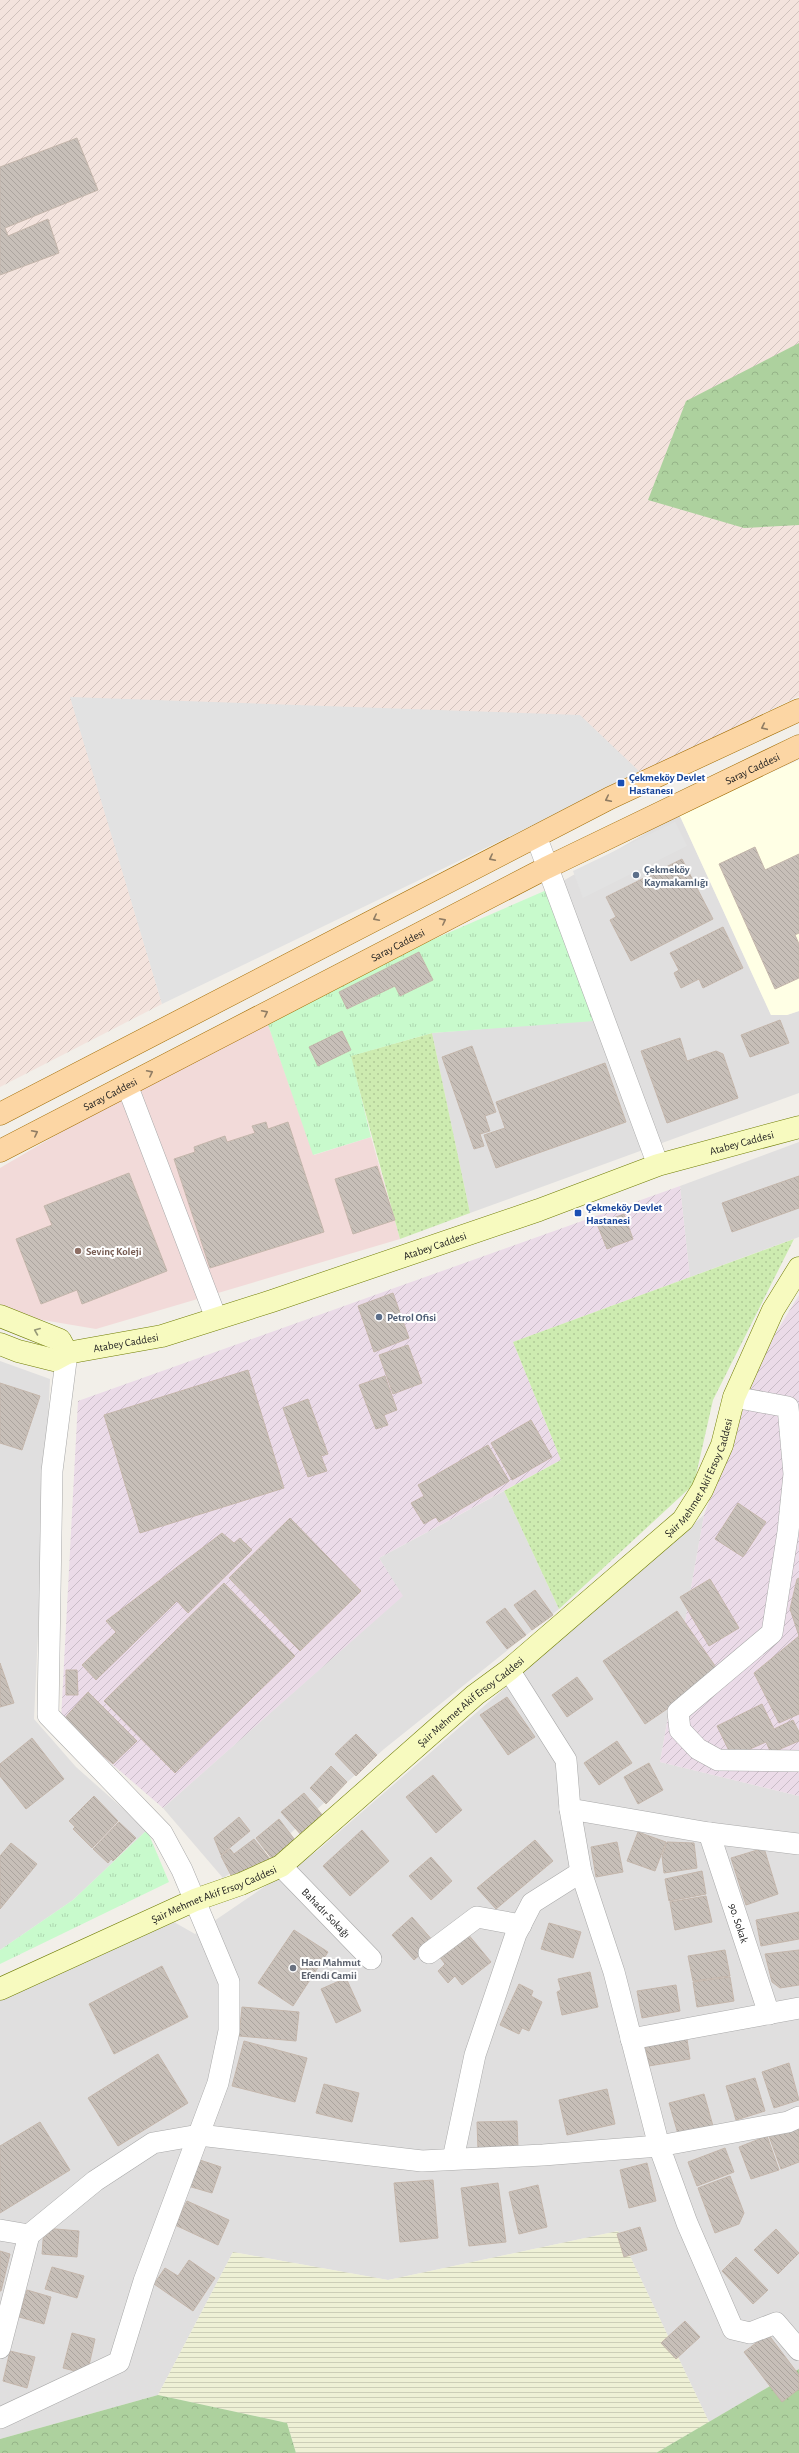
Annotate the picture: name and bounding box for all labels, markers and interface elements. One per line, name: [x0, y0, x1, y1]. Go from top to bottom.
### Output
one-way arrow: [760, 722, 767, 730]
street label: Saray Caddesi: [724, 751, 781, 787]
place label: Çekmeköy Devlet Hastanesı: [629, 772, 706, 796]
marker: Çekmeköy Devlet Hastanesı: [616, 778, 626, 788]
one-way arrow: [604, 794, 612, 802]
one-way arrow: [489, 854, 496, 861]
place label: Çekmeköy Kaymakamlığı: [644, 864, 708, 888]
marker: Çekmeköy Kaymakamlığı: [631, 870, 641, 880]
one-way arrow: [373, 913, 381, 921]
one-way arrow: [439, 918, 446, 926]
street label: Saray Caddesi: [369, 927, 427, 964]
one-way arrow: [261, 1011, 269, 1018]
one-way arrow: [146, 1071, 153, 1078]
street label: Saray Caddesi: [82, 1076, 139, 1113]
street label: Atabey Caddesi: [708, 1129, 775, 1157]
one-way arrow: [30, 1130, 38, 1138]
place label: Çekmeköy Devlet Hastanesi: [586, 1202, 663, 1226]
marker: Çekmeköy Devlet Hastanesi: [573, 1208, 583, 1218]
street label: Atabey Caddesi: [402, 1230, 468, 1262]
marker: Sevinç Koleji: [73, 1246, 83, 1256]
place label: Sevinç Koleji: [86, 1246, 142, 1257]
marker: Petrol Ofisi: [374, 1312, 384, 1322]
place label: Petrol Ofisi: [387, 1312, 436, 1323]
one-way arrow: [33, 1328, 41, 1336]
street label: Atabey Caddesi: [92, 1332, 159, 1354]
street label: Şair Mehmet Akif Ersoy Caddesi: [663, 1418, 734, 1539]
street label: Şair Mehmet Akif Ersoy Caddesi: [416, 1655, 526, 1749]
street label: Şair Mehmet Akif Ersoy Caddesi: [150, 1864, 278, 1925]
street label: Bahadır Sokağı: [300, 1886, 352, 1940]
street label: 90. Sokak: [727, 1902, 750, 1944]
place label: Hacı Mahmut Efendi Camii: [301, 1957, 361, 1981]
marker: Hacı Mahmut Efendi Camii: [288, 1963, 298, 1973]

